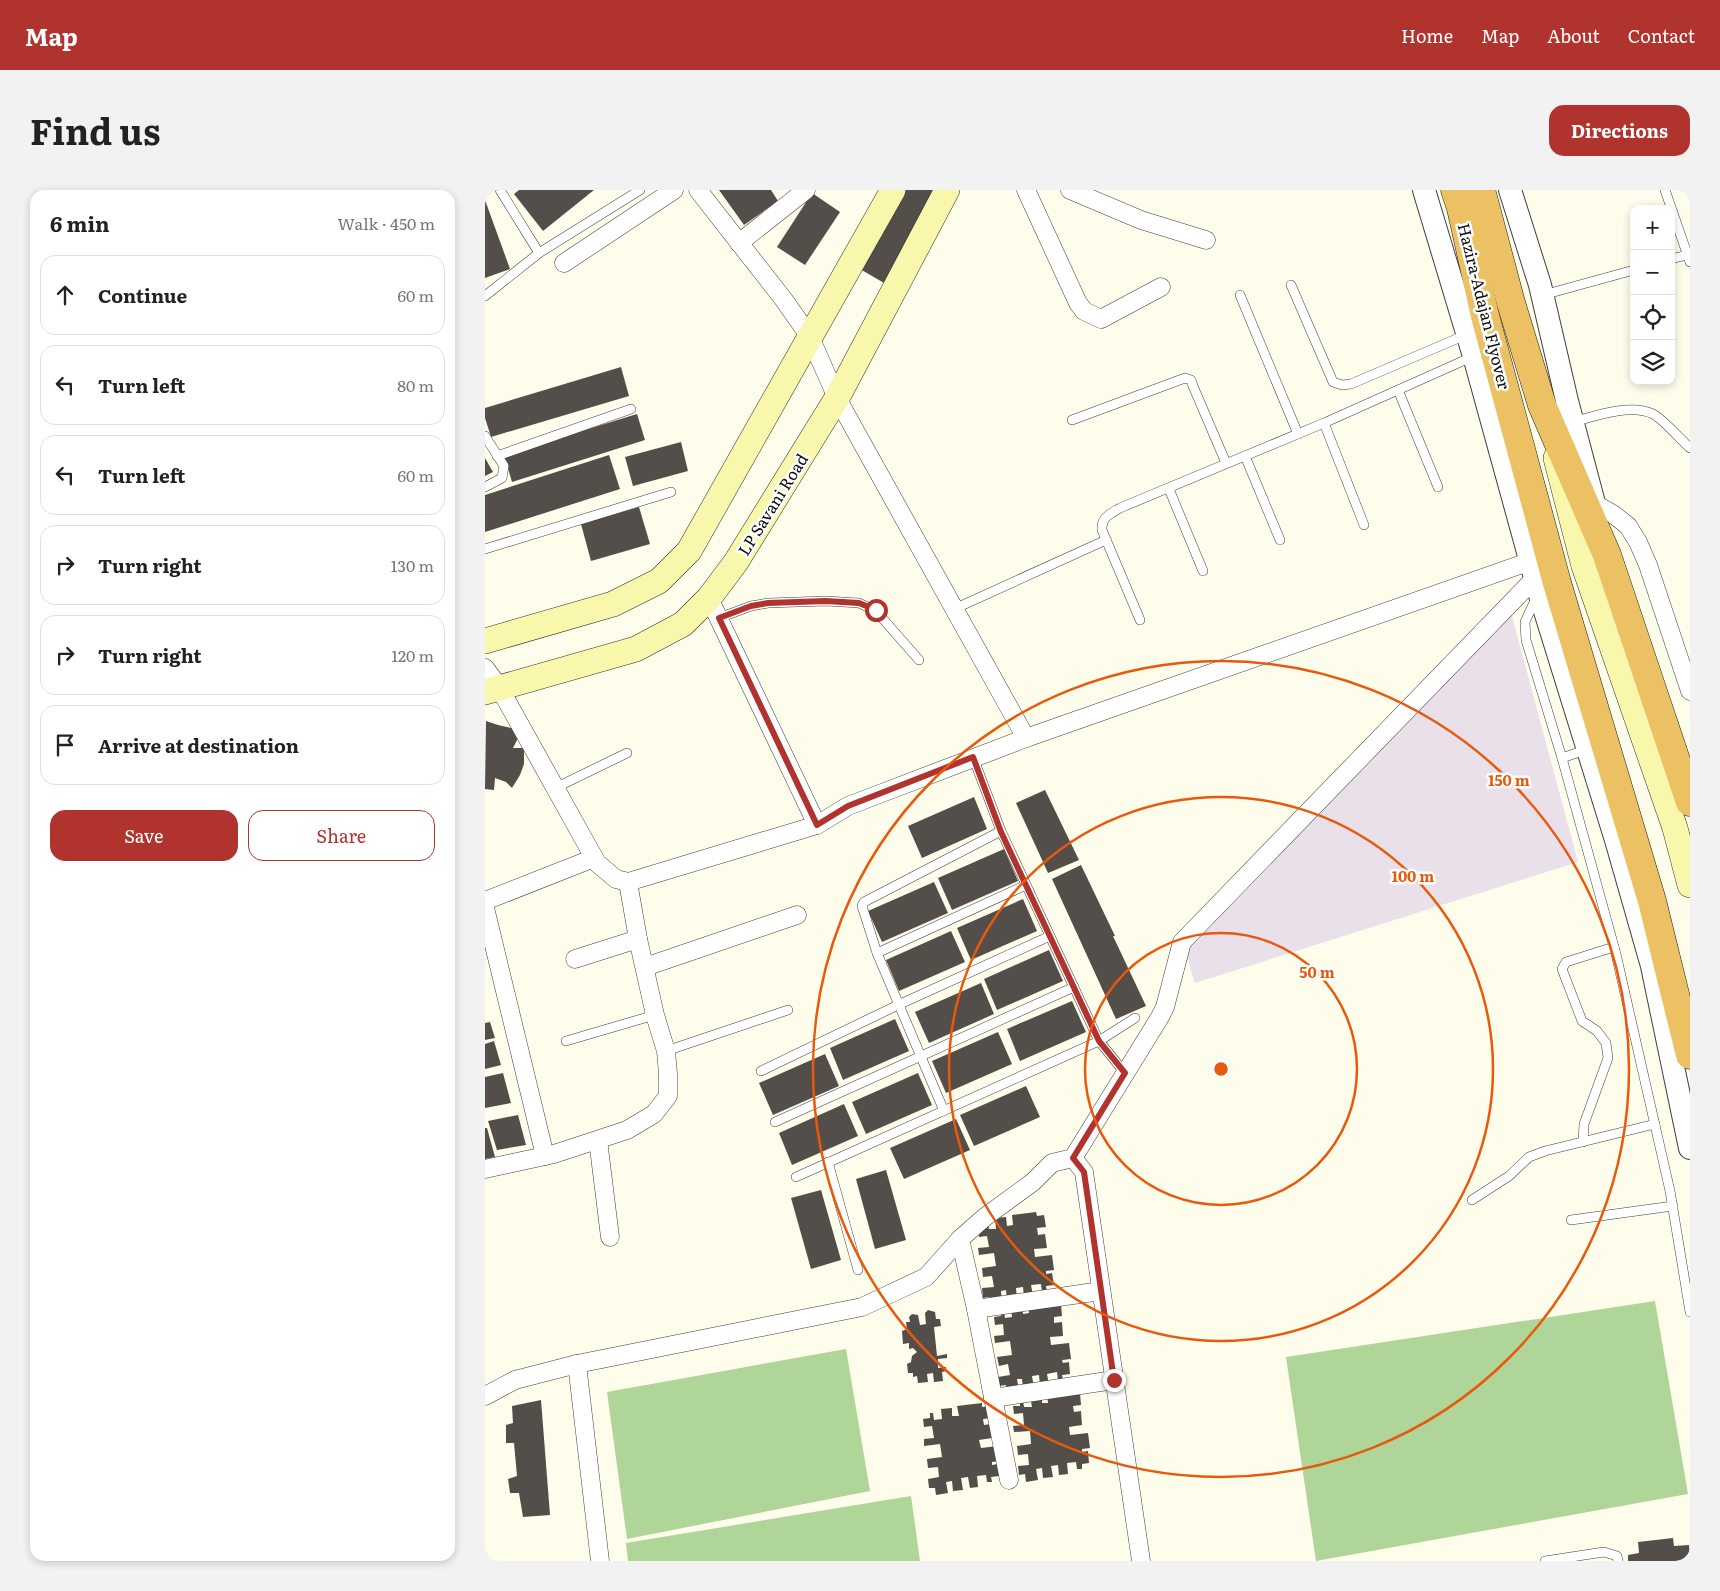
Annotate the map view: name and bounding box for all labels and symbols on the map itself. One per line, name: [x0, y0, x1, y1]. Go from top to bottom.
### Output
street label: Hazira-Adajan Flyover: [1453, 220, 1517, 392]
street label: LP Savani Road: [731, 448, 813, 560]
route start: [865, 599, 888, 622]
text: 150 m: [1488, 768, 1530, 791]
text: 100 m: [1392, 864, 1434, 887]
text: 50 m: [1299, 960, 1335, 983]
centre of rings: [1212, 1060, 1230, 1078]
route end: [1103, 1369, 1126, 1392]

